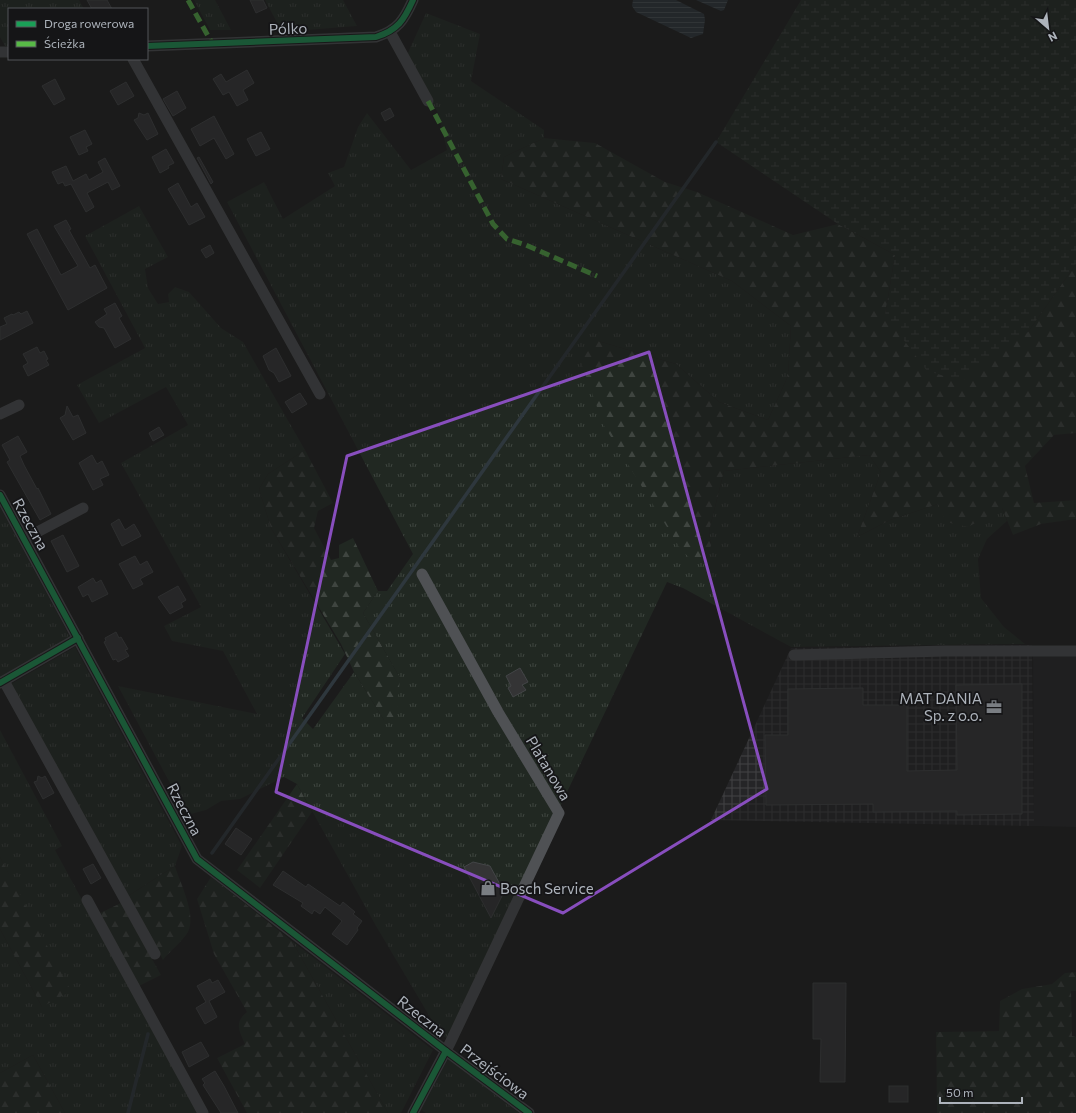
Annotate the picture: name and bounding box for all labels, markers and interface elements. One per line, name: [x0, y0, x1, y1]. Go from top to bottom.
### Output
legend: [8, 8, 148, 60]
north arrow: [1028, 8, 1068, 48]
text: Droga rowerowa: [44, 16, 134, 30]
street label: Pólko: [268, 18, 308, 38]
text: N: [1046, 30, 1060, 45]
text: Ścieżka: [44, 36, 85, 50]
street label: Rzeczna: [9, 495, 53, 553]
place label: MAT DANIA Sp. z o.o.: [899, 689, 982, 724]
office icon: MAT DANIA Sp. z o.o.: [985, 698, 1003, 716]
street label: Platanowa: [523, 732, 575, 804]
street label: Rzeczna: [164, 780, 206, 838]
shop icon: Bosch Service: [479, 879, 497, 897]
place label: Bosch Service: [500, 879, 594, 897]
street label: Rzeczna: [394, 991, 450, 1041]
street label: Przejściowa: [457, 1039, 533, 1103]
scale bar: [940, 1079, 1022, 1105]
text: 50 m: [946, 1085, 974, 1099]

